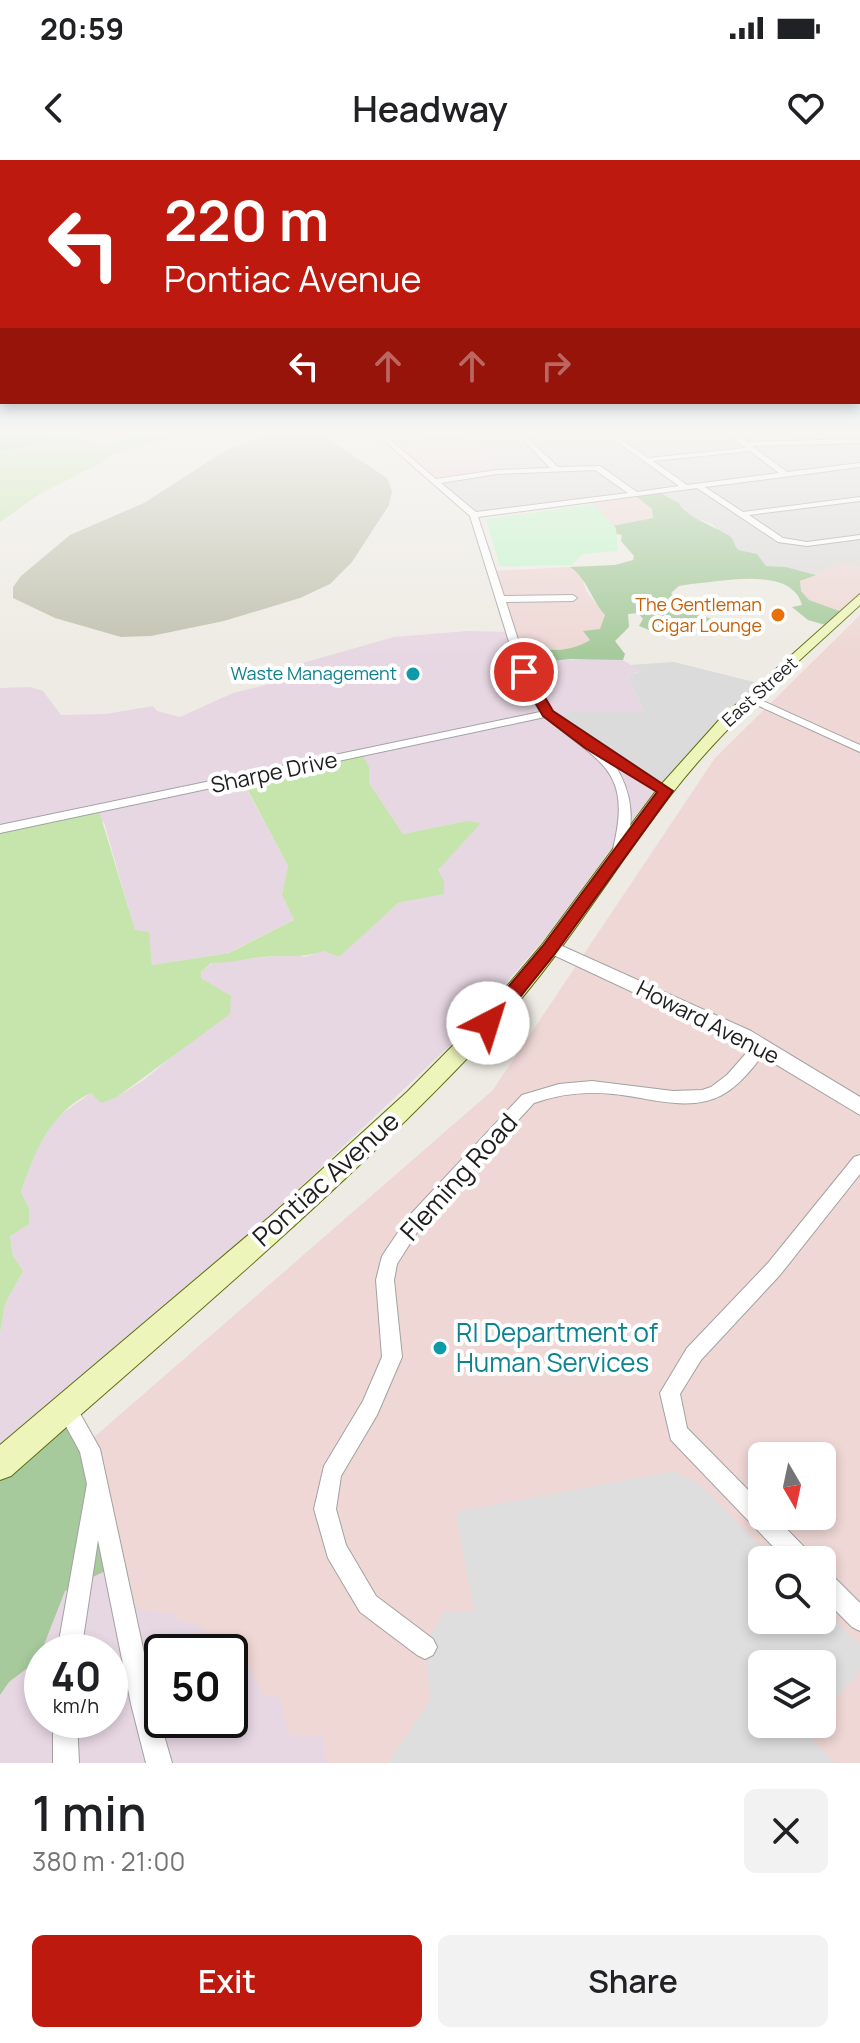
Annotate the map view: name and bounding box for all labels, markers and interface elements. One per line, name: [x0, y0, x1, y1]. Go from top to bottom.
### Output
text: 20:59: [40, 8, 124, 49]
text: Headway: [352, 84, 508, 133]
icon: back: [32, 86, 76, 130]
icon: heart: [784, 86, 828, 130]
text: 220 m: [164, 181, 329, 258]
icon: left: [32, 192, 136, 296]
text: Pontiac Avenue: [164, 254, 422, 303]
icon: left: [282, 344, 326, 388]
icon: ahead: [366, 344, 410, 388]
icon: ahead: [450, 344, 494, 388]
icon: right: [534, 344, 578, 388]
place label: The Gentleman Cigar Lounge: [635, 592, 762, 637]
marker: The Gentleman Cigar Lounge: [769, 606, 787, 624]
pin: [490, 638, 558, 706]
icon: arrive: [502, 650, 546, 694]
street label: East Street: [717, 651, 802, 731]
place label: Waste Management: [230, 661, 397, 685]
marker: Waste Management: [404, 665, 422, 683]
street label: Sharpe Drive: [208, 744, 340, 800]
street label: Howard Avenue: [631, 973, 785, 1071]
position arrow: [446, 981, 530, 1065]
street label: Pontiac Avenue: [244, 1103, 406, 1254]
street label: Fleming Road: [391, 1105, 525, 1248]
place label: RI Department of Human Services: [456, 1314, 658, 1380]
marker: RI Department of Human Services: [431, 1339, 449, 1357]
north arrow: [748, 1442, 836, 1530]
map controls: [748, 1442, 836, 1738]
button: search: [748, 1546, 836, 1634]
speed limit sign: 50: [144, 1634, 248, 1738]
text: 40: [51, 1648, 101, 1703]
button: layers: [748, 1650, 836, 1738]
text: km/h: [53, 1692, 99, 1719]
text: 1 min: [32, 1780, 146, 1845]
button: close: [744, 1789, 828, 1873]
text: 380 m · 21:00: [32, 1843, 185, 1879]
button: Exit: [32, 1935, 422, 2027]
button: Share: [438, 1935, 828, 2027]

